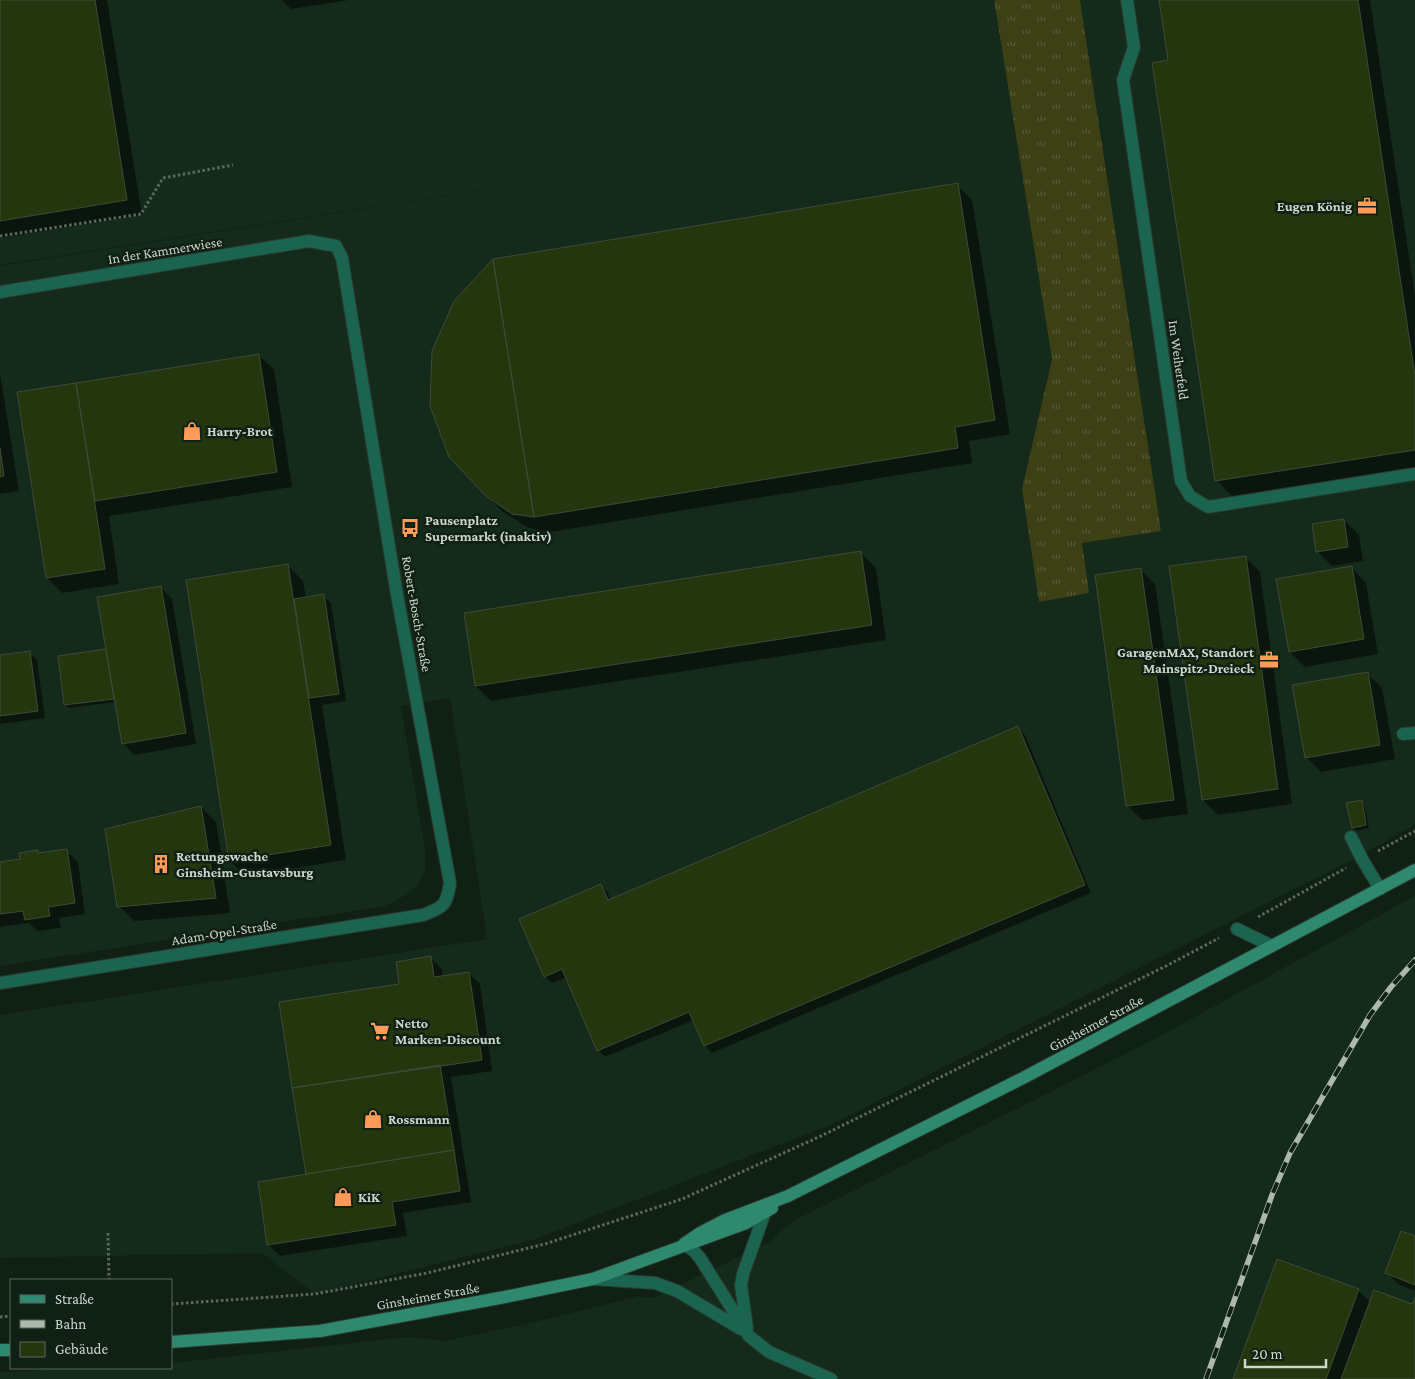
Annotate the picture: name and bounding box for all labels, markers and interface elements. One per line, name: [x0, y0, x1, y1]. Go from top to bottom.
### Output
office icon: Eugen König: [1356, 195, 1378, 217]
place label: Eugen König: [1277, 198, 1352, 214]
street label: In der Kammerwiese: [107, 233, 223, 267]
street label: Im Weiherfeld: [1166, 319, 1193, 401]
shop icon: Harry-Brot: [181, 420, 203, 442]
place label: Harry-Brot: [207, 423, 274, 439]
place label: Pausenplatz Supermarkt (inaktiv): [425, 512, 552, 545]
bus stop icon: Pausenplatz Supermarkt (inaktiv): [399, 517, 421, 539]
street label: Robert-Bosch-Straße: [399, 555, 435, 673]
place label: GaragenMAX, Standort Mainspitz-Dreieck: [1117, 644, 1255, 676]
office icon: GaragenMAX, Standort Mainspitz-Dreieck: [1258, 649, 1280, 671]
place label: Rettungswache Ginsheim-Gustavsburg: [176, 848, 313, 880]
building icon: Rettungswache Ginsheim-Gustavsburg: [150, 853, 172, 875]
street label: Adam-Opel-Straße: [170, 916, 278, 948]
street label: Ginsheimer Straße: [1046, 991, 1146, 1055]
place label: Netto Marken-Discount: [395, 1015, 502, 1047]
supermarket icon: Netto Marken-Discount: [369, 1020, 391, 1042]
shop icon: Rossmann: [362, 1108, 384, 1130]
place label: Rossmann: [388, 1111, 450, 1127]
shop icon: KiK: [332, 1186, 354, 1208]
place label: KiK: [358, 1189, 381, 1205]
legend: [10, 1279, 172, 1369]
street label: Ginsheimer Straße: [375, 1279, 481, 1313]
text: Straße: [55, 1291, 94, 1307]
text: Bahn: [55, 1316, 86, 1332]
scale bar: [1245, 1336, 1326, 1368]
text: Gebäude: [55, 1341, 109, 1357]
text: 20 m: [1252, 1346, 1283, 1362]

